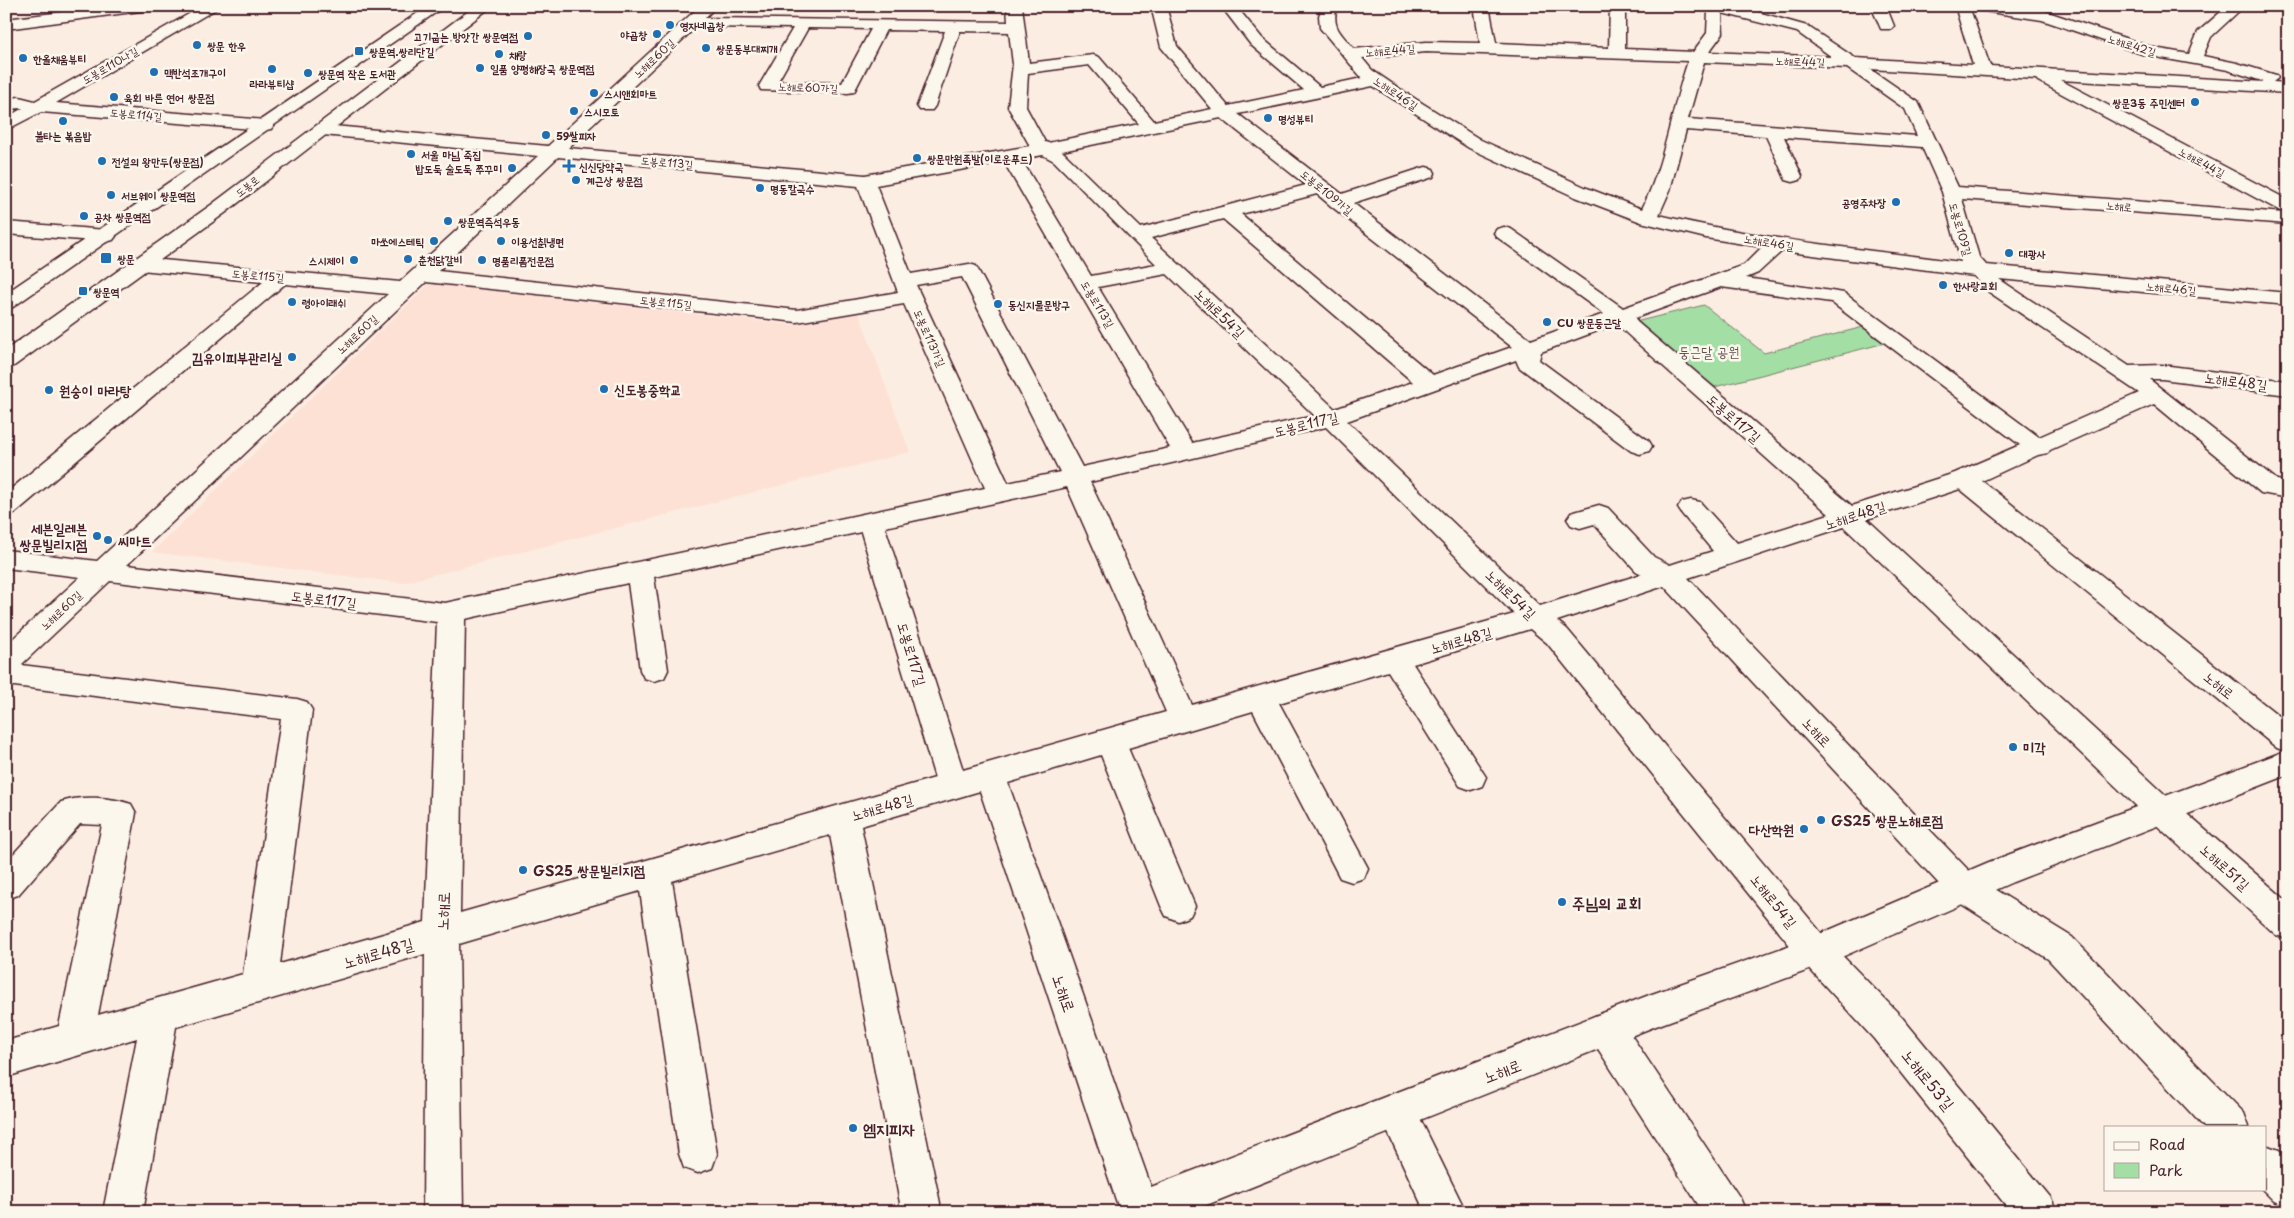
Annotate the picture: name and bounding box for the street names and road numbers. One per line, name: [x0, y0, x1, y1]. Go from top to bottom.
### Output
street label: 노해로42길: [2106, 30, 2159, 60]
street label: 노해로60길: [629, 34, 679, 82]
street label: 노해로44길: [1364, 39, 1416, 61]
street label: 도봉로110나길: [79, 42, 141, 88]
street label: 노해로44길: [1775, 52, 1825, 70]
street label: 노해로46길: [1370, 72, 1422, 114]
street label: 노해로60가길: [778, 77, 838, 97]
street label: 도봉로114길: [109, 103, 163, 125]
street label: 노해로44길: [2176, 143, 2228, 181]
street label: 도봉로113길: [640, 151, 694, 173]
street label: 도봉로109가길: [1297, 165, 1357, 219]
street label: 도봉로: [231, 171, 263, 201]
street label: 노해로: [2105, 196, 2133, 216]
street label: 도봉로109길: [1945, 200, 1977, 258]
street label: 노해로46길: [1743, 230, 1795, 254]
street label: 도봉로115길: [231, 264, 285, 286]
street label: 도봉로113길: [1077, 277, 1119, 331]
street label: 노해로46길: [2145, 277, 2197, 299]
street label: 노해로54길: [1190, 283, 1251, 343]
street label: 도봉로115길: [639, 291, 693, 313]
street label: 도봉로113가길: [910, 306, 950, 370]
street label: 노해로60길: [332, 310, 382, 358]
street label: 노해로48길: [2203, 367, 2269, 395]
street label: 도봉로117길: [1702, 389, 1766, 448]
street label: 도봉로117길: [1272, 406, 1341, 442]
street label: 노해로48길: [1822, 495, 1889, 535]
street label: 노해로54길: [1481, 564, 1542, 624]
street label: 도봉로117길: [290, 585, 359, 614]
street label: 노해로60길: [36, 586, 86, 634]
street label: 도봉로117길: [892, 620, 932, 689]
street label: 노해로48길: [1428, 621, 1495, 659]
street label: 노해로: [2199, 666, 2239, 704]
street label: 노해로: [1798, 712, 1836, 752]
street label: 노해로48길: [849, 788, 916, 826]
street label: 노해로51길: [2196, 839, 2255, 895]
street label: 노해로54길: [1746, 870, 1803, 933]
street label: 노해로: [429, 891, 455, 931]
street label: 노해로48길: [340, 931, 416, 973]
street label: 노해로: [1047, 971, 1083, 1015]
street label: 노해로53길: [1897, 1043, 1961, 1115]
street label: 노해로: [1480, 1052, 1524, 1088]

